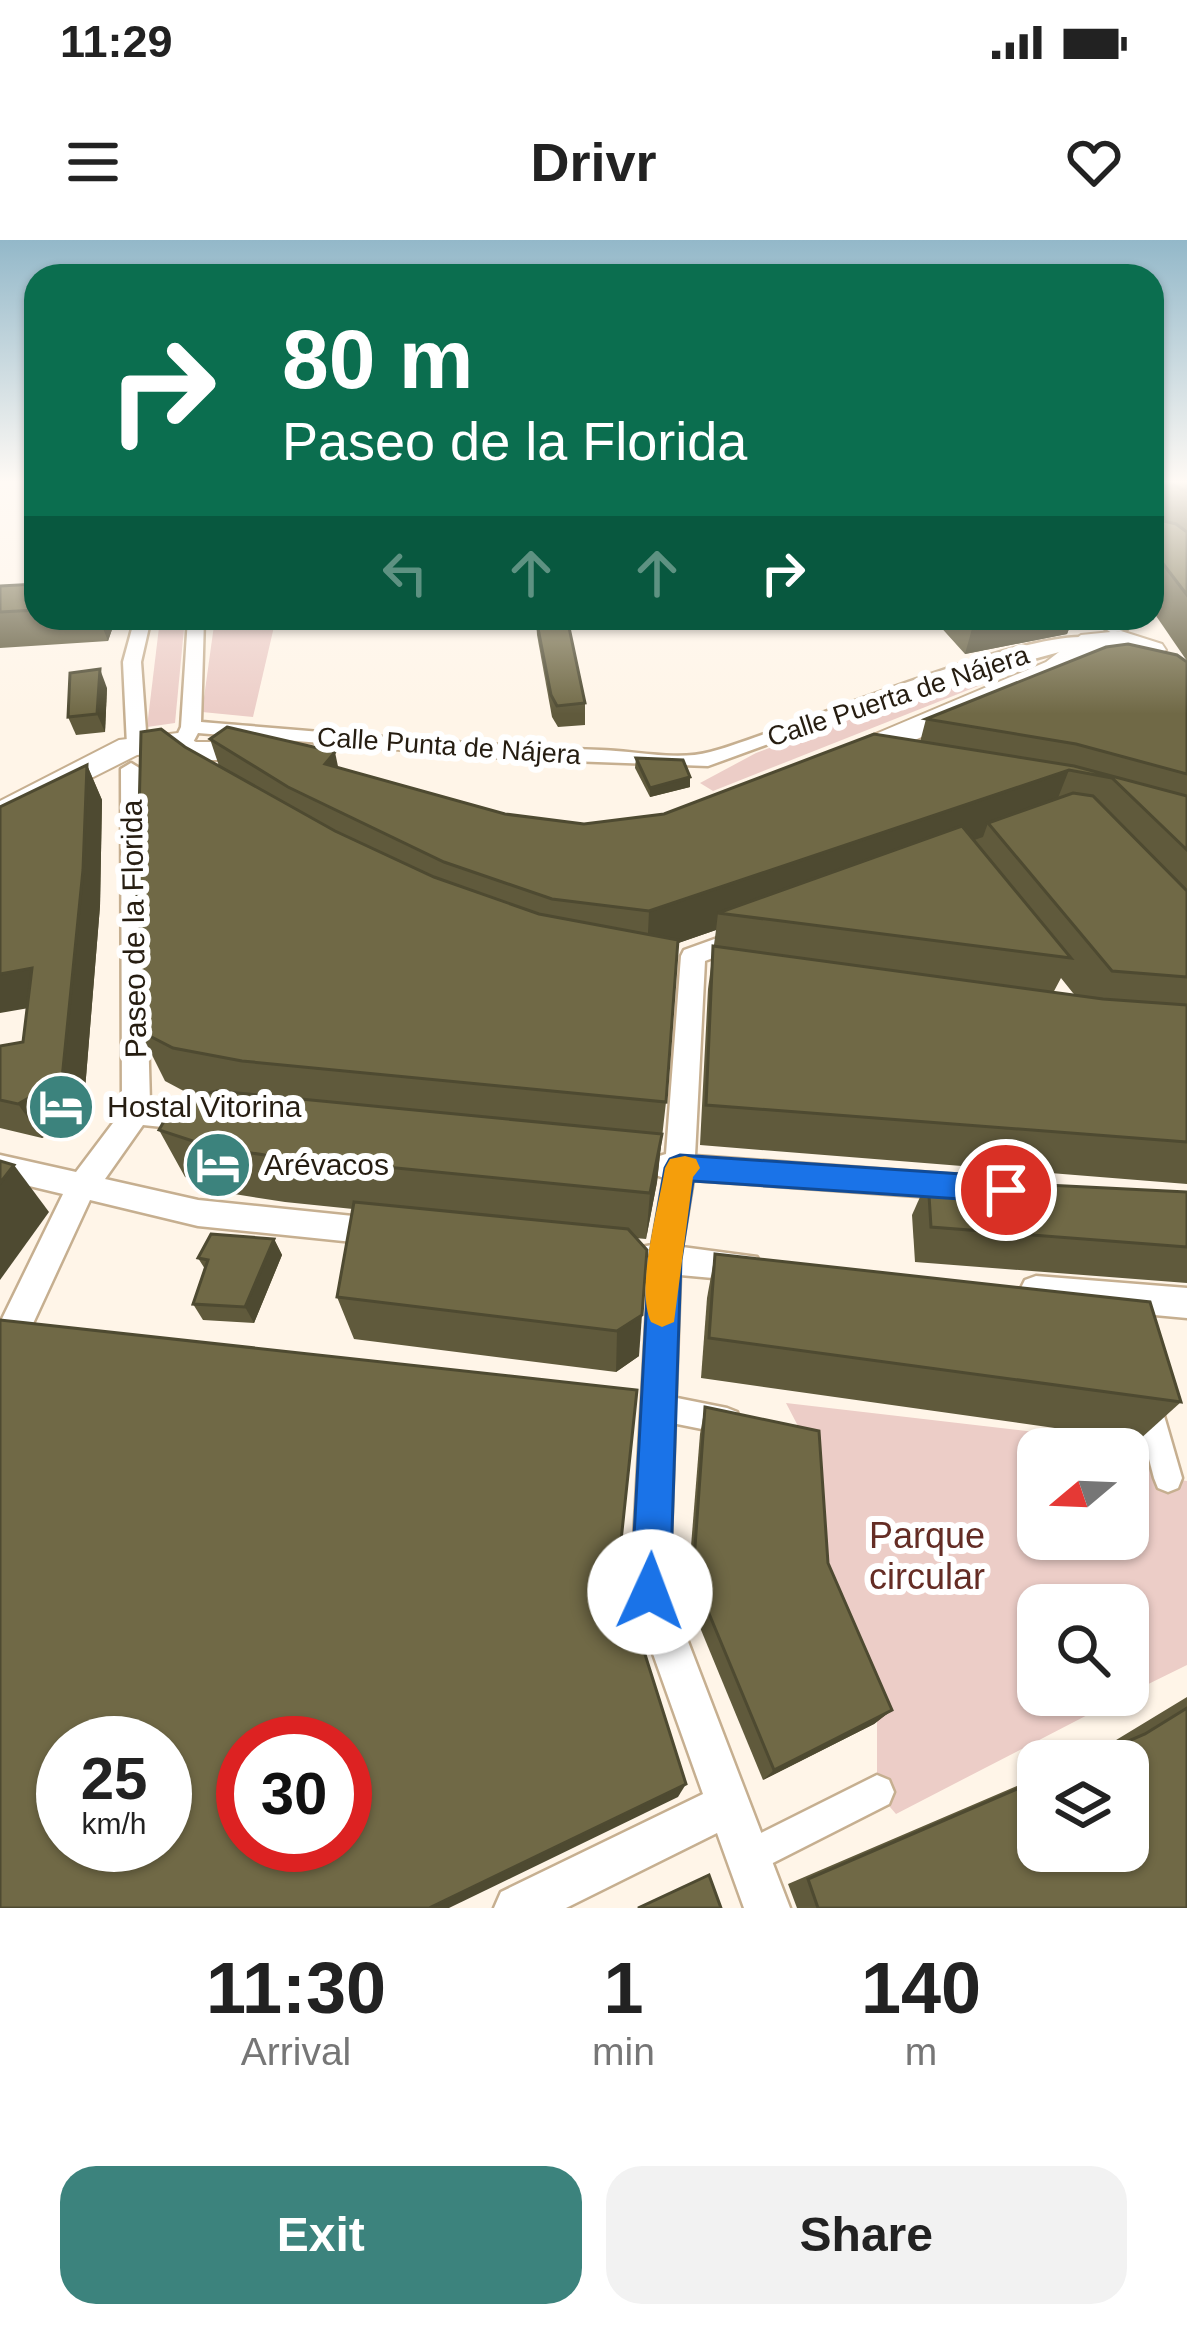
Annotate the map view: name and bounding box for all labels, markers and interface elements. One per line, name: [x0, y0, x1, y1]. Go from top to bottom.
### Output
text: 11:29: [60, 16, 173, 67]
icon: menu: [60, 129, 126, 195]
icon: heart: [1061, 129, 1127, 195]
text: Drivr: [530, 132, 657, 192]
icon: right: [84, 312, 240, 468]
text: 80 m: [282, 312, 473, 406]
text: Paseo de la Florida: [282, 411, 747, 471]
icon: left: [372, 540, 438, 606]
icon: ahead: [498, 540, 564, 606]
icon: ahead: [624, 540, 690, 606]
icon: right: [750, 540, 816, 606]
street label: Calle Puerta de Nájera: [763, 639, 1033, 752]
street label: Calle Punta de Nájera: [316, 722, 583, 770]
street label: Paseo de la Florida: [115, 799, 152, 1059]
hotel icon: Hostal Vitorina: [26, 1072, 96, 1142]
place label: Hostal Vitorina: [107, 1090, 302, 1123]
hotel icon: Arévacos: [183, 1130, 253, 1200]
pin: [955, 1139, 1057, 1241]
place label: Arévacos: [264, 1148, 389, 1181]
icon: arrive: [973, 1157, 1039, 1223]
north arrow: [1017, 1428, 1149, 1560]
map controls: [1017, 1428, 1149, 1872]
park label: Parque circular: [869, 1515, 985, 1597]
position arrow: [587, 1529, 713, 1655]
button: search: [1017, 1584, 1149, 1716]
speed limit sign: 30: [216, 1716, 372, 1872]
button: layers: [1017, 1740, 1149, 1872]
text: 25: [81, 1745, 147, 1812]
text: km/h: [81, 1807, 147, 1840]
text: 11:30: [206, 1948, 386, 2028]
text: 1: [603, 1948, 644, 2028]
text: 140: [861, 1948, 981, 2028]
text: Arrival: [241, 2030, 351, 2073]
text: min: [592, 2030, 655, 2073]
text: m: [905, 2030, 937, 2073]
button: Exit: [60, 2166, 582, 2304]
button: Share: [606, 2166, 1127, 2304]

